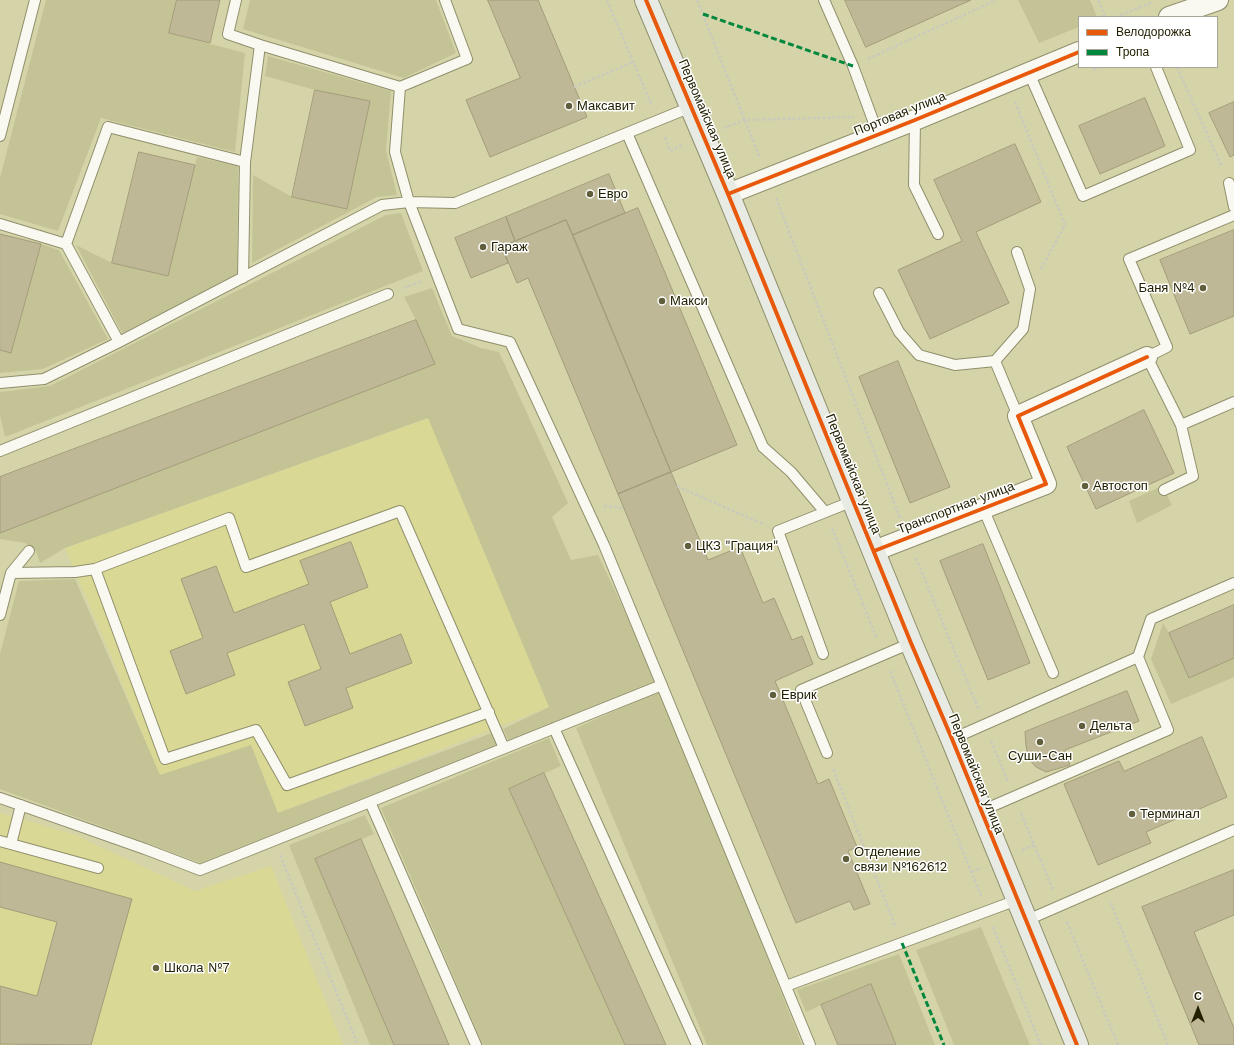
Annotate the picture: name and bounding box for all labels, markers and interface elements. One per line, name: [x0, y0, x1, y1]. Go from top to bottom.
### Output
legend: [1078, 16, 1218, 68]
text: Велодорожка: [1116, 25, 1191, 39]
text: Тропа: [1116, 45, 1149, 59]
street label: Первомайская улица: [675, 57, 739, 181]
street label: Портовая улица: [852, 88, 948, 140]
place label: Максавит: [577, 98, 635, 114]
marker: Максавит: [564, 101, 574, 111]
place label: Евро: [598, 186, 628, 202]
marker: Евро: [585, 189, 595, 199]
place label: Гараж: [491, 239, 528, 255]
marker: Гараж: [478, 242, 488, 252]
place label: Баня №4: [1138, 280, 1195, 296]
marker: Баня №4: [1198, 283, 1208, 293]
place label: Макси: [670, 293, 708, 309]
marker: Макси: [657, 296, 667, 306]
street label: Первомайская улица: [822, 412, 884, 536]
street label: Транспортная улица: [895, 478, 1017, 538]
place label: Автостоп: [1093, 478, 1148, 494]
marker: Автостоп: [1080, 481, 1090, 491]
place label: ЦКЗ "Грация": [696, 538, 778, 554]
marker: ЦКЗ "Грация": [683, 541, 693, 551]
place label: Еврик: [781, 687, 817, 703]
marker: Еврик: [768, 690, 778, 700]
street label: Первомайская улица: [945, 712, 1007, 836]
place label: Дельта: [1090, 718, 1132, 734]
marker: Дельта: [1077, 721, 1087, 731]
marker: Суши-Сан: [1035, 737, 1045, 747]
place label: Суши-Сан: [1008, 748, 1072, 764]
place label: Терминал: [1140, 806, 1200, 822]
marker: Терминал: [1127, 809, 1137, 819]
place label: Отделение связи №162612: [854, 844, 947, 875]
marker: Отделение связи №162612: [841, 854, 851, 864]
place label: Школа №7: [164, 960, 229, 976]
marker: Школа №7: [151, 963, 161, 973]
north arrow: [1178, 989, 1218, 1029]
text: С: [1194, 990, 1202, 1003]

